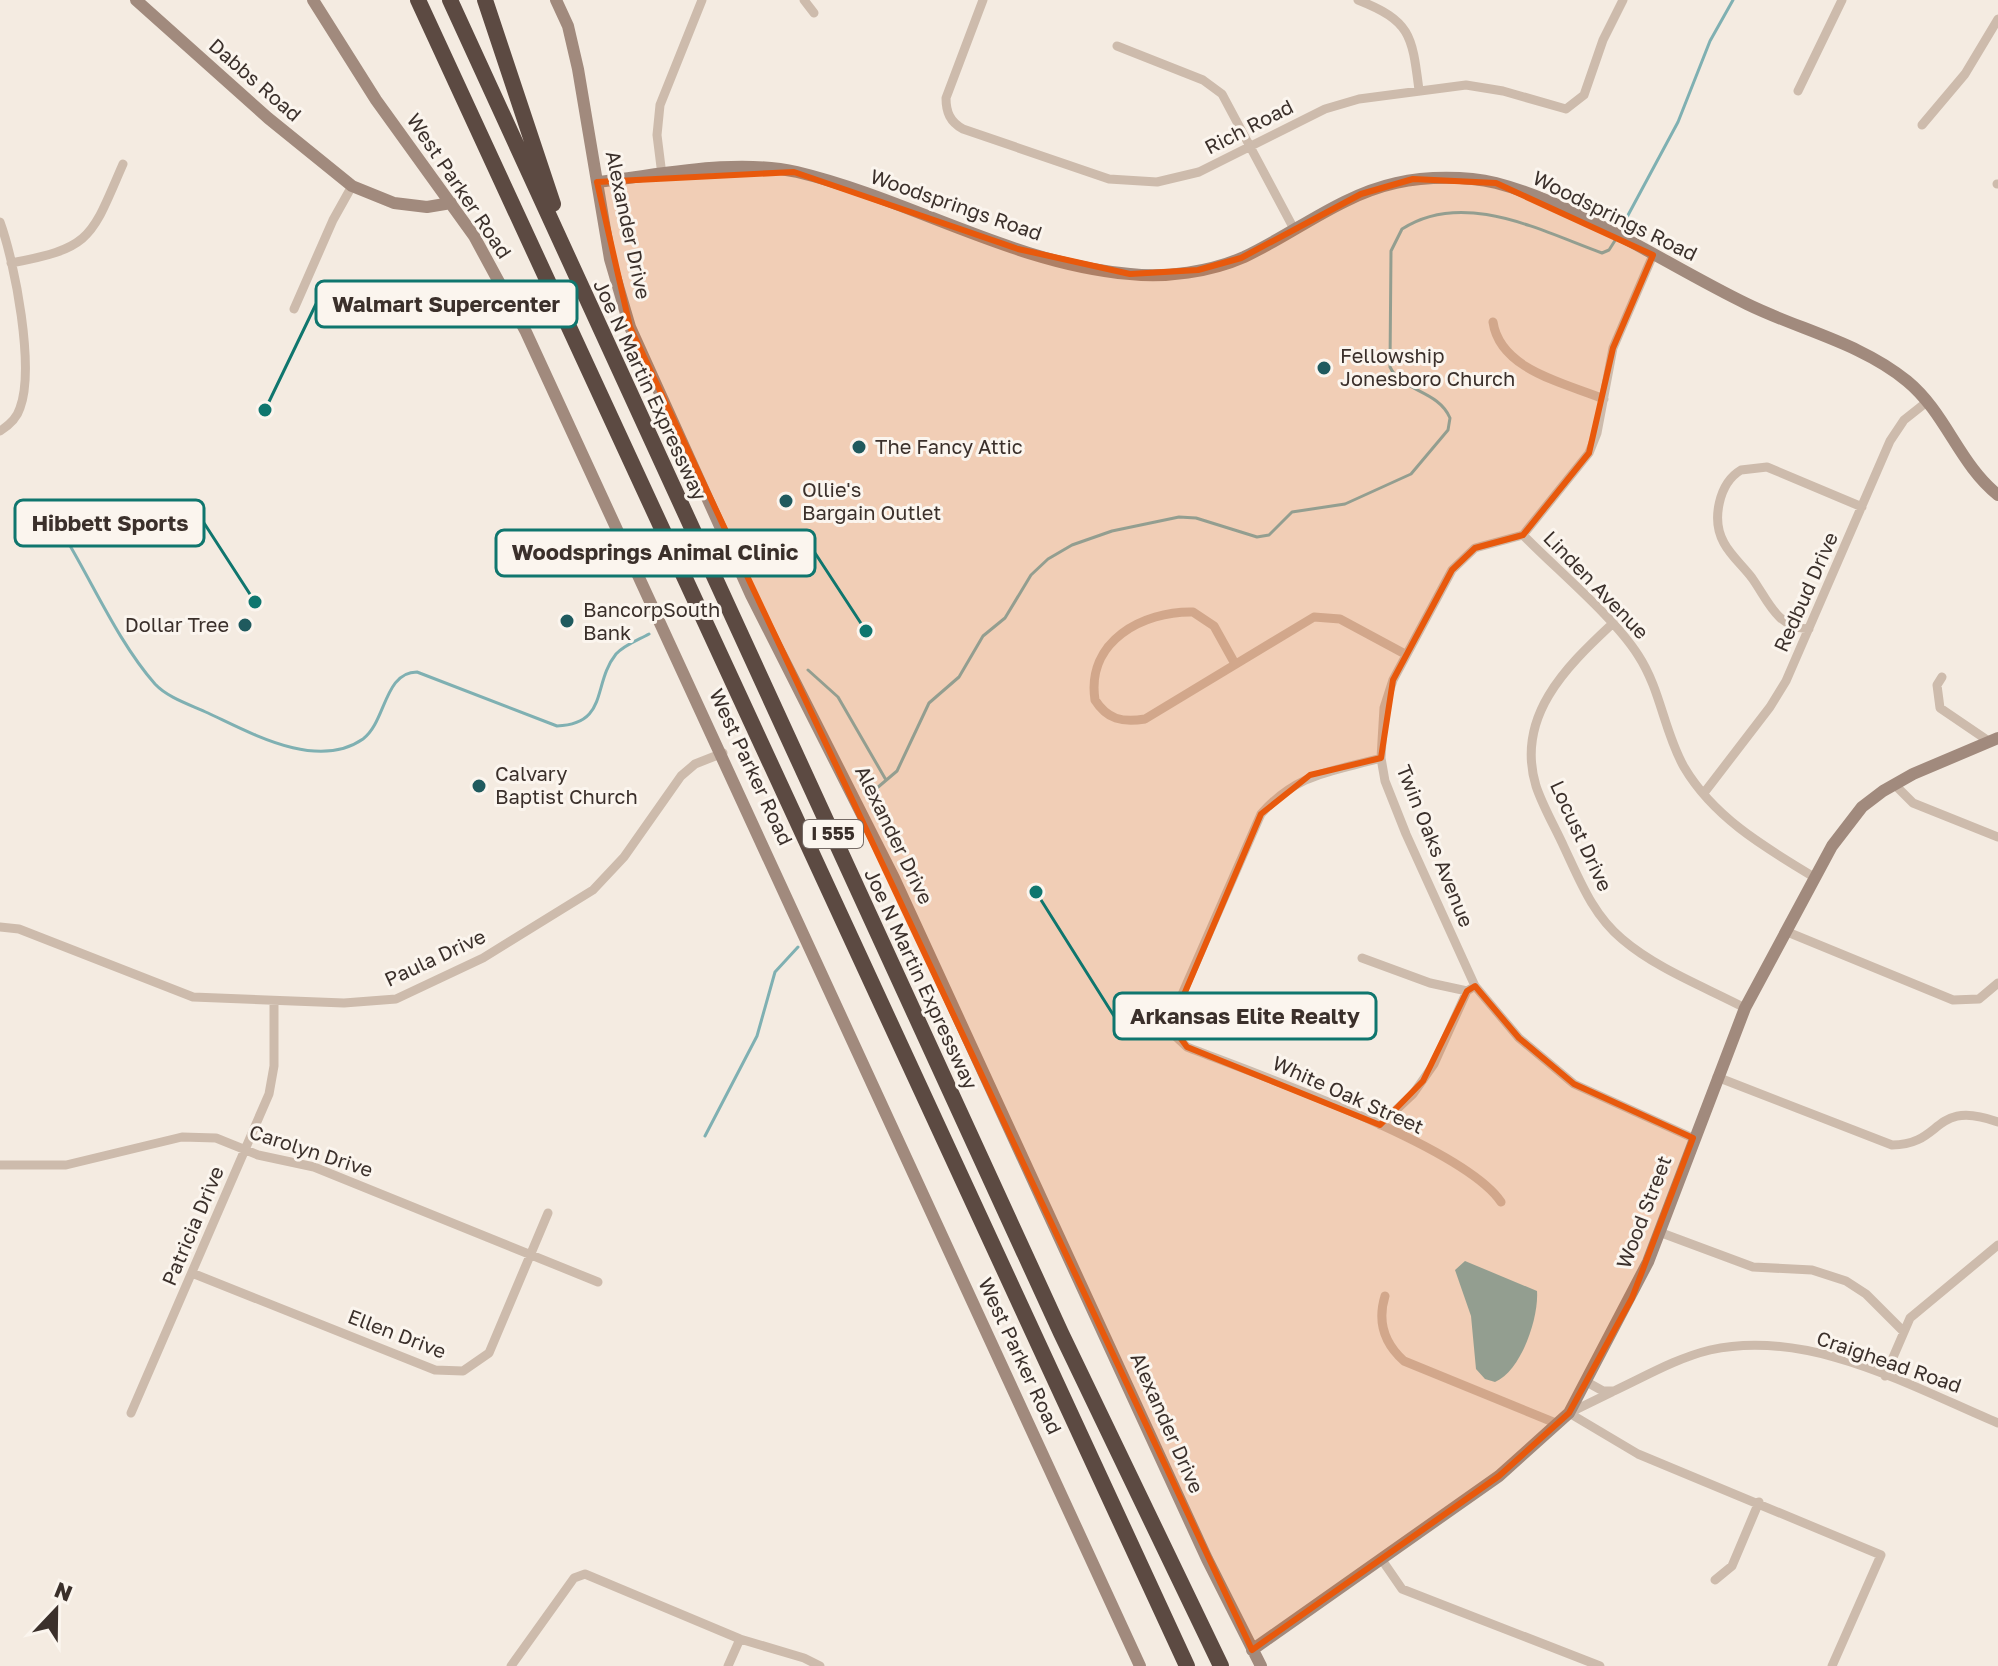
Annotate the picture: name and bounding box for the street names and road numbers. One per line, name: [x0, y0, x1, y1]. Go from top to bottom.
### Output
street label: Dabbs Road: [205, 33, 307, 126]
street label: Rich Road: [1200, 94, 1297, 159]
street label: West Parker Road: [402, 108, 517, 263]
street label: Alexander Drive: [602, 148, 656, 301]
street label: Woodsprings Road: [867, 163, 1045, 245]
street label: Woodsprings Road: [1529, 165, 1702, 265]
street label: Joe N Martin Expressway: [589, 275, 713, 504]
street label: Linden Avenue: [1539, 525, 1654, 643]
street label: Redbud Drive: [1768, 528, 1842, 655]
street label: West Parker Road: [705, 685, 799, 849]
street label: Alexander Drive: [851, 761, 939, 908]
street label: Twin Oaks Avenue: [1392, 761, 1479, 930]
street label: Locust Drive: [1546, 776, 1618, 895]
road number: I 555: [803, 820, 863, 848]
street label: Joe N Martin Expressway: [860, 864, 984, 1093]
street label: Paula Drive: [380, 923, 489, 991]
street label: White Oak Street: [1269, 1050, 1428, 1138]
street label: Carolyn Drive: [246, 1119, 376, 1181]
street label: Wood Street: [1611, 1152, 1676, 1271]
street label: Patricia Drive: [156, 1162, 228, 1289]
street label: West Parker Road: [974, 1274, 1068, 1438]
street label: Ellen Drive: [345, 1303, 450, 1363]
street label: Craighead Road: [1814, 1325, 1965, 1397]
street label: Alexander Drive: [1126, 1349, 1210, 1496]

